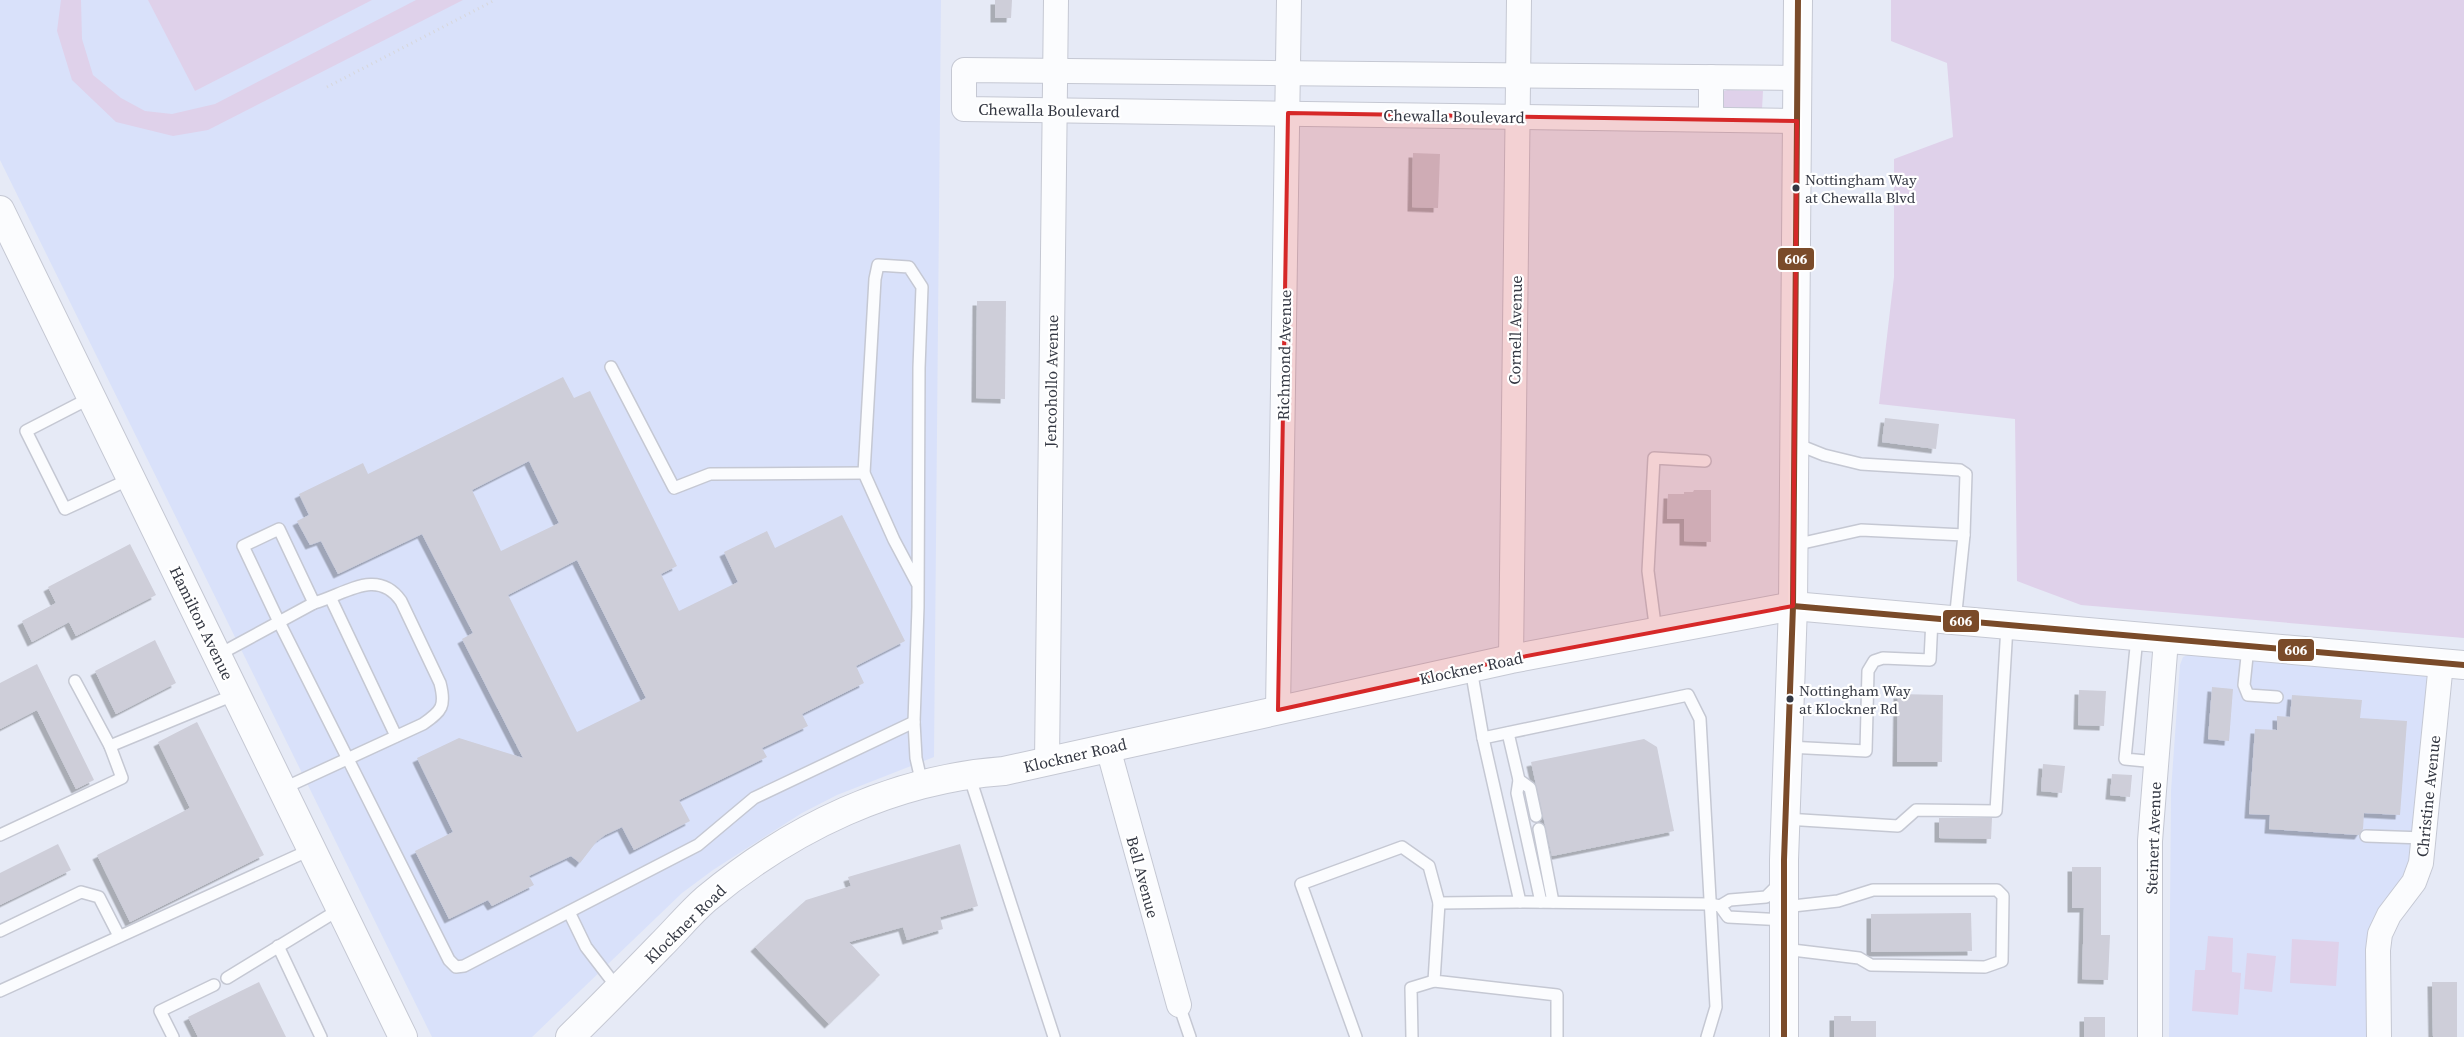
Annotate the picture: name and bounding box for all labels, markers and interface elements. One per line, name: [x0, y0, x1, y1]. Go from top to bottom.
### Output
street label: Chewalla Boulevard: [978, 98, 1120, 122]
street label: Chewalla Boulevard: [1383, 104, 1525, 128]
place label: Nottingham Way at Chewalla Blvd: [1805, 169, 1917, 208]
marker: Nottingham Way at Chewalla Blvd: [1791, 183, 1801, 193]
line badge: 606: [1777, 247, 1815, 271]
text: 606: [1785, 249, 1808, 269]
street label: Cornell Avenue: [1503, 275, 1527, 385]
street label: Richmond Avenue: [1272, 289, 1296, 421]
street label: Jencohollo Avenue: [1039, 314, 1063, 449]
street label: Hamilton Avenue: [165, 562, 239, 684]
line badge: 606: [1942, 609, 1980, 633]
text: 606: [1950, 611, 1973, 631]
line badge: 606: [2277, 638, 2315, 662]
text: 606: [2285, 640, 2308, 660]
street label: Klockner Road: [1417, 646, 1525, 690]
place label: Nottingham Way at Klockner Rd: [1799, 680, 1911, 719]
marker: Nottingham Way at Klockner Rd: [1785, 694, 1795, 704]
street label: Klockner Road: [1021, 732, 1129, 778]
street label: Christine Avenue: [2411, 734, 2445, 858]
street label: Steinert Avenue: [2140, 781, 2166, 895]
street label: Bell Avenue: [1122, 834, 1164, 920]
street label: Klockner Road: [640, 880, 730, 968]

